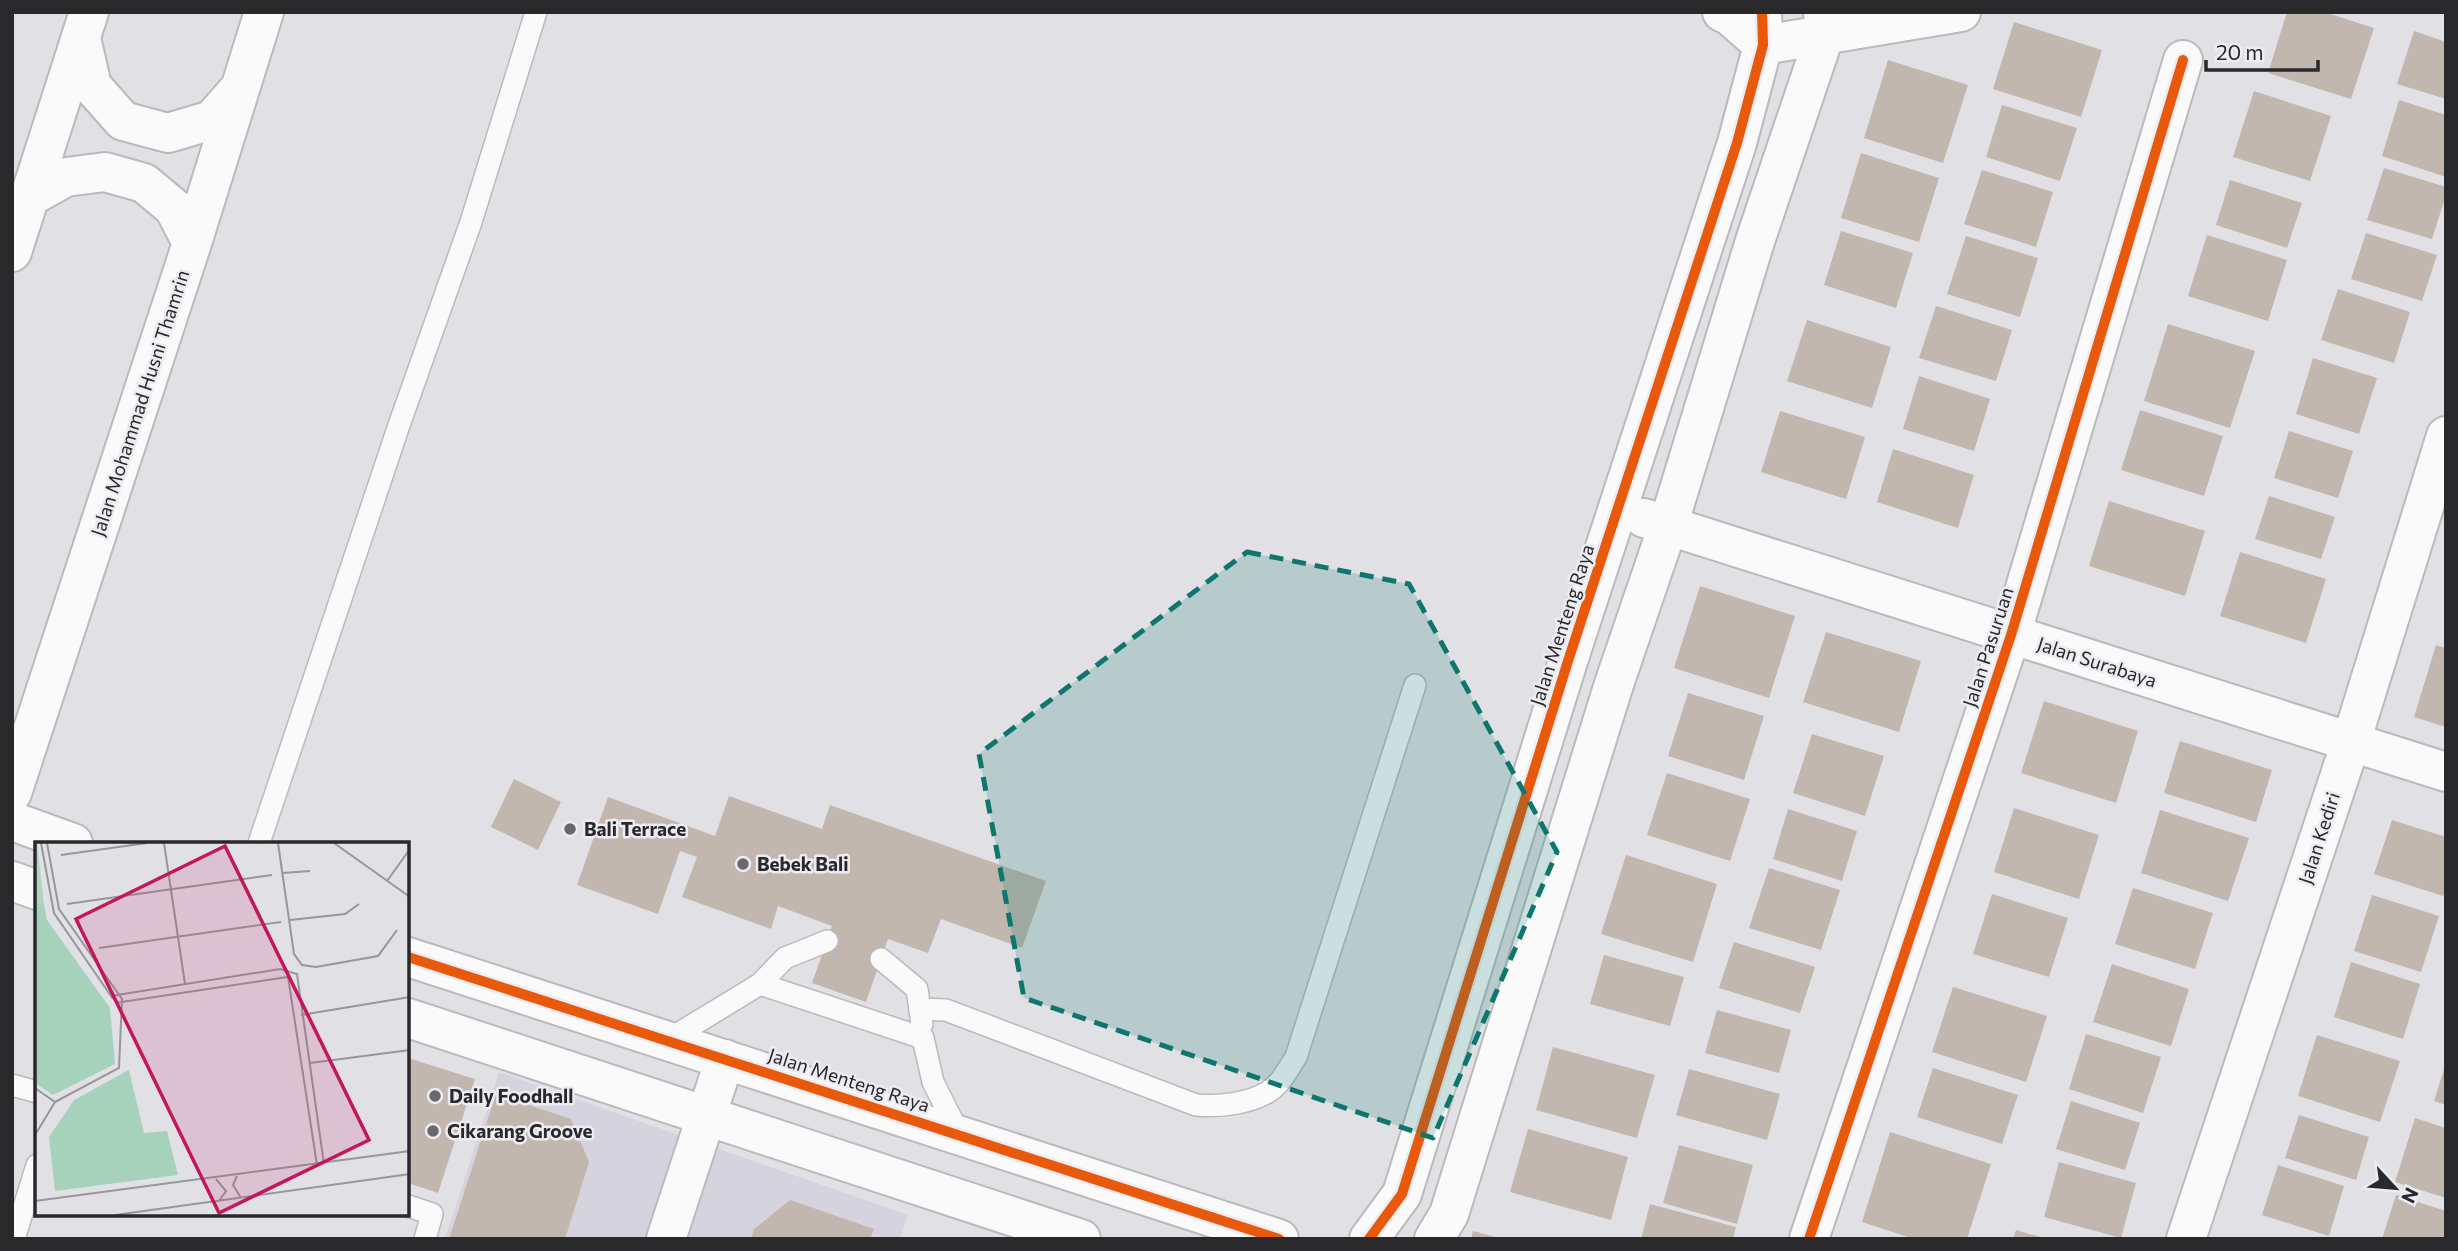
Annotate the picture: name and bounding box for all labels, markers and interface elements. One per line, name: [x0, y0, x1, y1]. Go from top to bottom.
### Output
scale bar: [2206, 28, 2318, 72]
text: 20 m: [2216, 39, 2264, 64]
street label: Jalan Mohammad Husni Thamrin: [86, 267, 194, 539]
street label: Jalan Menteng Raya: [1525, 541, 1598, 708]
street label: Jalan Pasuruan: [1957, 584, 2018, 710]
street label: Jalan Surabaya: [2034, 631, 2160, 692]
street label: Jalan Kediri: [2293, 789, 2344, 887]
place label: Bali Terrace: [584, 817, 686, 840]
marker: Bali Terrace: [562, 821, 578, 837]
inset map: [35, 842, 410, 1216]
place label: Bebek Bali: [757, 852, 848, 875]
marker: Bebek Bali: [735, 856, 751, 872]
street label: Jalan Menteng Raya: [766, 1043, 933, 1116]
place label: Daily Foodhall: [449, 1084, 573, 1107]
marker: Daily Foodhall: [427, 1088, 443, 1104]
place label: Cikarang Groove: [447, 1119, 593, 1142]
marker: Cikarang Groove: [425, 1123, 441, 1139]
north arrow: [2360, 1153, 2430, 1223]
text: N: [2397, 1184, 2424, 1207]

